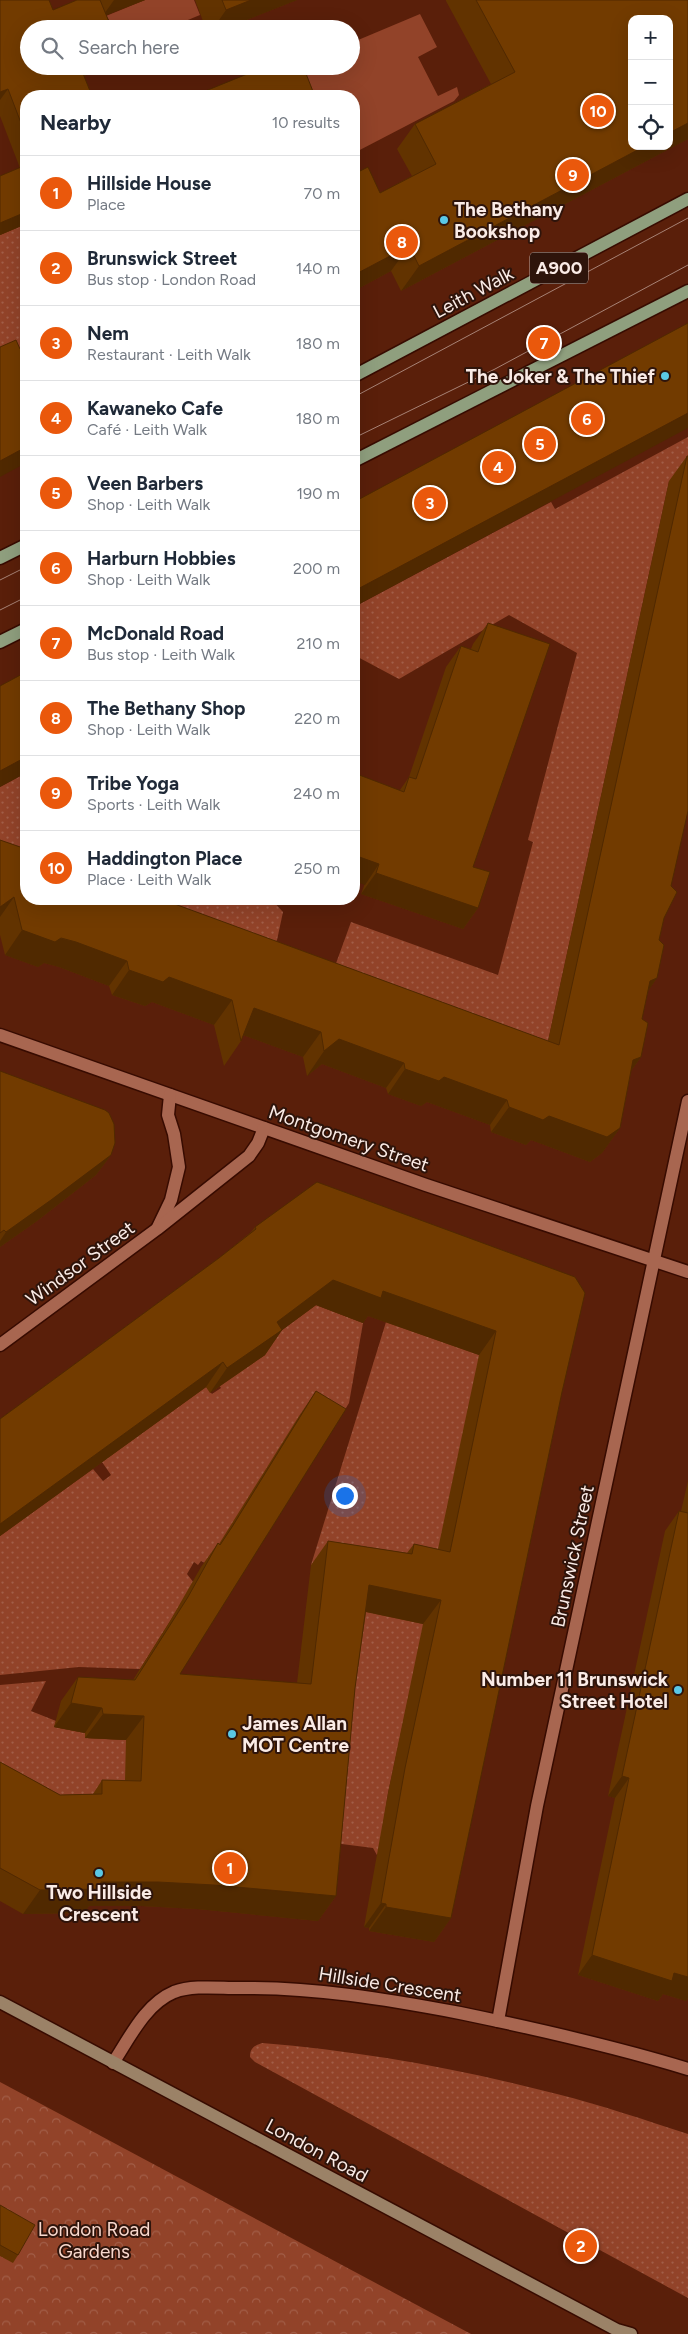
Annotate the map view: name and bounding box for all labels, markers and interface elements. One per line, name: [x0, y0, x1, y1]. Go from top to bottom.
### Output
map controls: [628, 15, 673, 150]
button: +: [628, 15, 673, 60]
search box: [20, 20, 360, 75]
icon: search: [38, 34, 66, 62]
text: Search here: [78, 36, 180, 59]
button: −: [628, 60, 673, 105]
pin: 10: [582, 92, 614, 130]
button: locate: [628, 105, 673, 150]
text: Nearby: [40, 110, 111, 135]
text: 10 results: [272, 113, 340, 132]
pin: 9: [557, 156, 589, 194]
text: Hillside House: [87, 172, 211, 195]
text: 1: [53, 184, 59, 203]
text: 70 m: [304, 184, 340, 203]
text: Place: [87, 195, 125, 214]
place label: The Bethany Bookshop: [454, 198, 563, 243]
marker: The Bethany Bookshop: [438, 214, 450, 226]
pin: 8: [386, 223, 418, 261]
text: Brunswick Street: [87, 247, 237, 270]
road number: A900: [530, 252, 588, 284]
text: 2: [51, 259, 61, 278]
text: 140 m: [296, 259, 340, 278]
street label: Leith Walk: [429, 261, 518, 323]
text: Bus stop · London Road: [87, 270, 256, 289]
text: Nem: [87, 322, 129, 345]
pin: 7: [528, 324, 560, 362]
text: 3: [52, 334, 60, 353]
text: 180 m: [296, 334, 340, 353]
text: Restaurant · Leith Walk: [87, 345, 251, 364]
place label: The Joker & The Thief: [466, 365, 656, 388]
marker: The Joker & The Thief: [659, 370, 671, 382]
text: Kawaneko Cafe: [87, 397, 223, 420]
pin: 6: [571, 400, 603, 438]
text: 4: [51, 409, 61, 428]
text: 180 m: [296, 409, 340, 428]
text: Café · Leith Walk: [87, 420, 207, 439]
pin: 5: [524, 425, 556, 463]
pin: 4: [482, 448, 514, 486]
text: Veen Barbers: [87, 472, 203, 495]
text: 5: [51, 484, 61, 503]
text: 190 m: [297, 484, 340, 503]
pin: 3: [414, 484, 446, 522]
text: Shop · Leith Walk: [87, 495, 210, 514]
text: Harburn Hobbies: [87, 547, 236, 570]
text: 6: [51, 559, 61, 578]
text: 200 m: [293, 559, 340, 578]
text: Shop · Leith Walk: [87, 570, 210, 589]
text: McDonald Road: [87, 622, 224, 645]
text: 7: [52, 634, 60, 653]
text: 210 m: [297, 634, 340, 653]
text: Bus stop · Leith Walk: [87, 645, 235, 664]
text: The Bethany Shop: [87, 697, 246, 720]
text: 8: [51, 709, 61, 728]
text: 220 m: [294, 709, 340, 728]
text: Shop · Leith Walk: [87, 720, 210, 739]
text: Tribe Yoga: [87, 772, 179, 795]
text: 9: [51, 784, 61, 803]
text: 240 m: [293, 784, 340, 803]
text: Sports · Leith Walk: [87, 795, 220, 814]
text: Haddington Place: [87, 847, 242, 870]
text: 10: [47, 859, 65, 878]
text: 250 m: [294, 859, 340, 878]
text: Place · Leith Walk: [87, 870, 211, 889]
street label: Montgomery Street: [266, 1100, 432, 1177]
street label: Windsor Street: [22, 1216, 139, 1310]
your location: [332, 1483, 358, 1509]
street label: Brunswick Street: [546, 1483, 599, 1629]
place label: Number 11 Brunswick Street Hotel: [481, 1668, 669, 1713]
marker: Number 11 Brunswick Street Hotel: [672, 1684, 684, 1696]
place label: James Allan MOT Centre: [242, 1712, 349, 1757]
marker: James Allan MOT Centre: [226, 1728, 238, 1740]
pin: 1: [214, 1849, 246, 1887]
marker: Two Hillside Crescent: [93, 1867, 105, 1879]
place label: Two Hillside Crescent: [46, 1881, 152, 1926]
street label: Hillside Crescent: [317, 1962, 463, 2007]
street label: London Road: [262, 2114, 372, 2187]
park label: London Road Gardens: [38, 2218, 150, 2263]
pin: 2: [565, 2227, 597, 2265]

